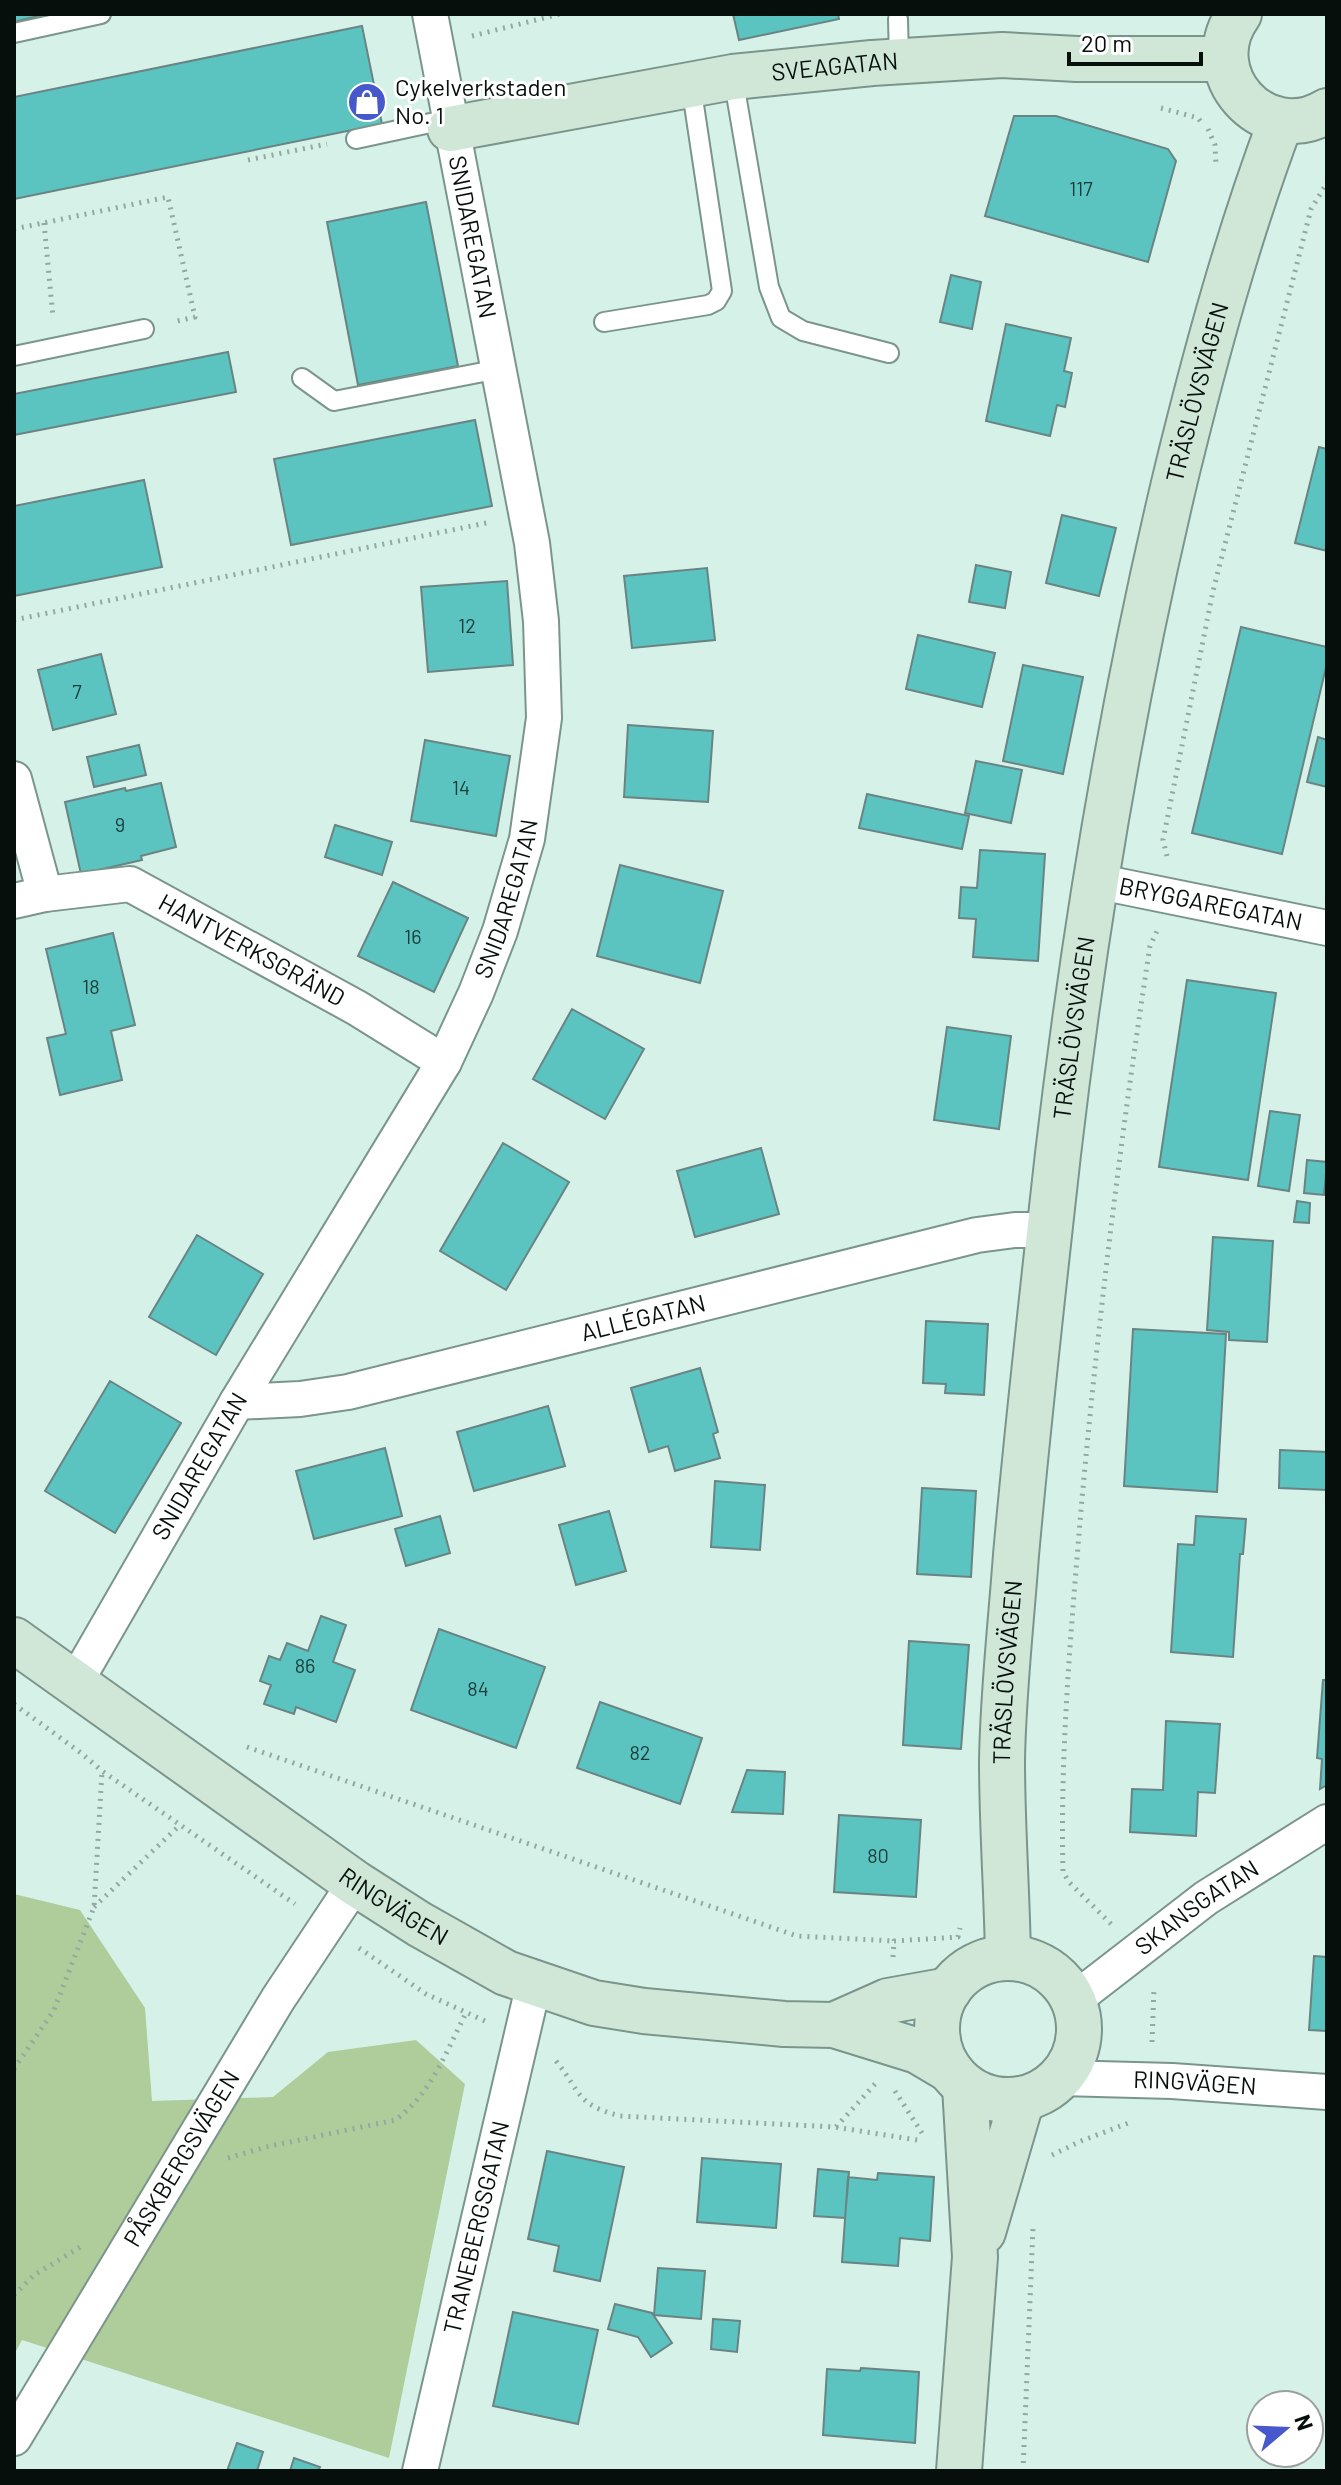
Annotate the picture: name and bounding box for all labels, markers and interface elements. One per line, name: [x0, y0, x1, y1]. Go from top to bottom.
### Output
scale bar: [1069, 16, 1201, 66]
text: 20 m: [1081, 28, 1132, 57]
street label: SVEAGATAN: [770, 45, 899, 86]
place label: Cykelverkstaden No. 1: [395, 72, 566, 129]
shop icon: Cykelverkstaden No. 1: [346, 81, 388, 123]
street label: SNIDAREGATAN: [443, 153, 503, 321]
house number: 117: [1069, 176, 1093, 200]
street label: TRÄSLÖVSVÄGEN: [1159, 299, 1234, 485]
house number: 12: [458, 613, 476, 637]
house number: 7: [72, 679, 82, 703]
house number: 14: [452, 775, 470, 799]
house number: 9: [115, 812, 125, 836]
street label: SNIDAREGATAN: [467, 817, 543, 982]
street label: BRYGGAREGATAN: [1117, 870, 1305, 936]
street label: HANTVERKSGRÄND: [154, 887, 350, 1011]
house number: 16: [404, 924, 422, 948]
street label: TRÄSLÖVSVÄGEN: [1046, 934, 1100, 1121]
house number: 18: [82, 974, 100, 998]
street label: ALLÉGATAN: [578, 1287, 708, 1346]
street label: SNIDAREGATAN: [145, 1387, 252, 1545]
street label: TRÄSLÖVSVÄGEN: [986, 1579, 1027, 1765]
house number: 86: [295, 1653, 315, 1677]
house number: 84: [467, 1676, 489, 1700]
house number: 82: [629, 1740, 651, 1764]
house number: 80: [867, 1843, 889, 1867]
street label: SKANSGATAN: [1129, 1853, 1263, 1960]
street label: RINGVÄGEN: [334, 1860, 454, 1951]
street label: PÅSKBERGSVÄGEN: [117, 2064, 245, 2251]
street label: RINGVÄGEN: [1133, 2064, 1258, 2100]
street label: TRANEBERGSGATAN: [436, 2118, 514, 2337]
north arrow: [1245, 2389, 1325, 2469]
text: N: [1290, 2411, 1320, 2433]

